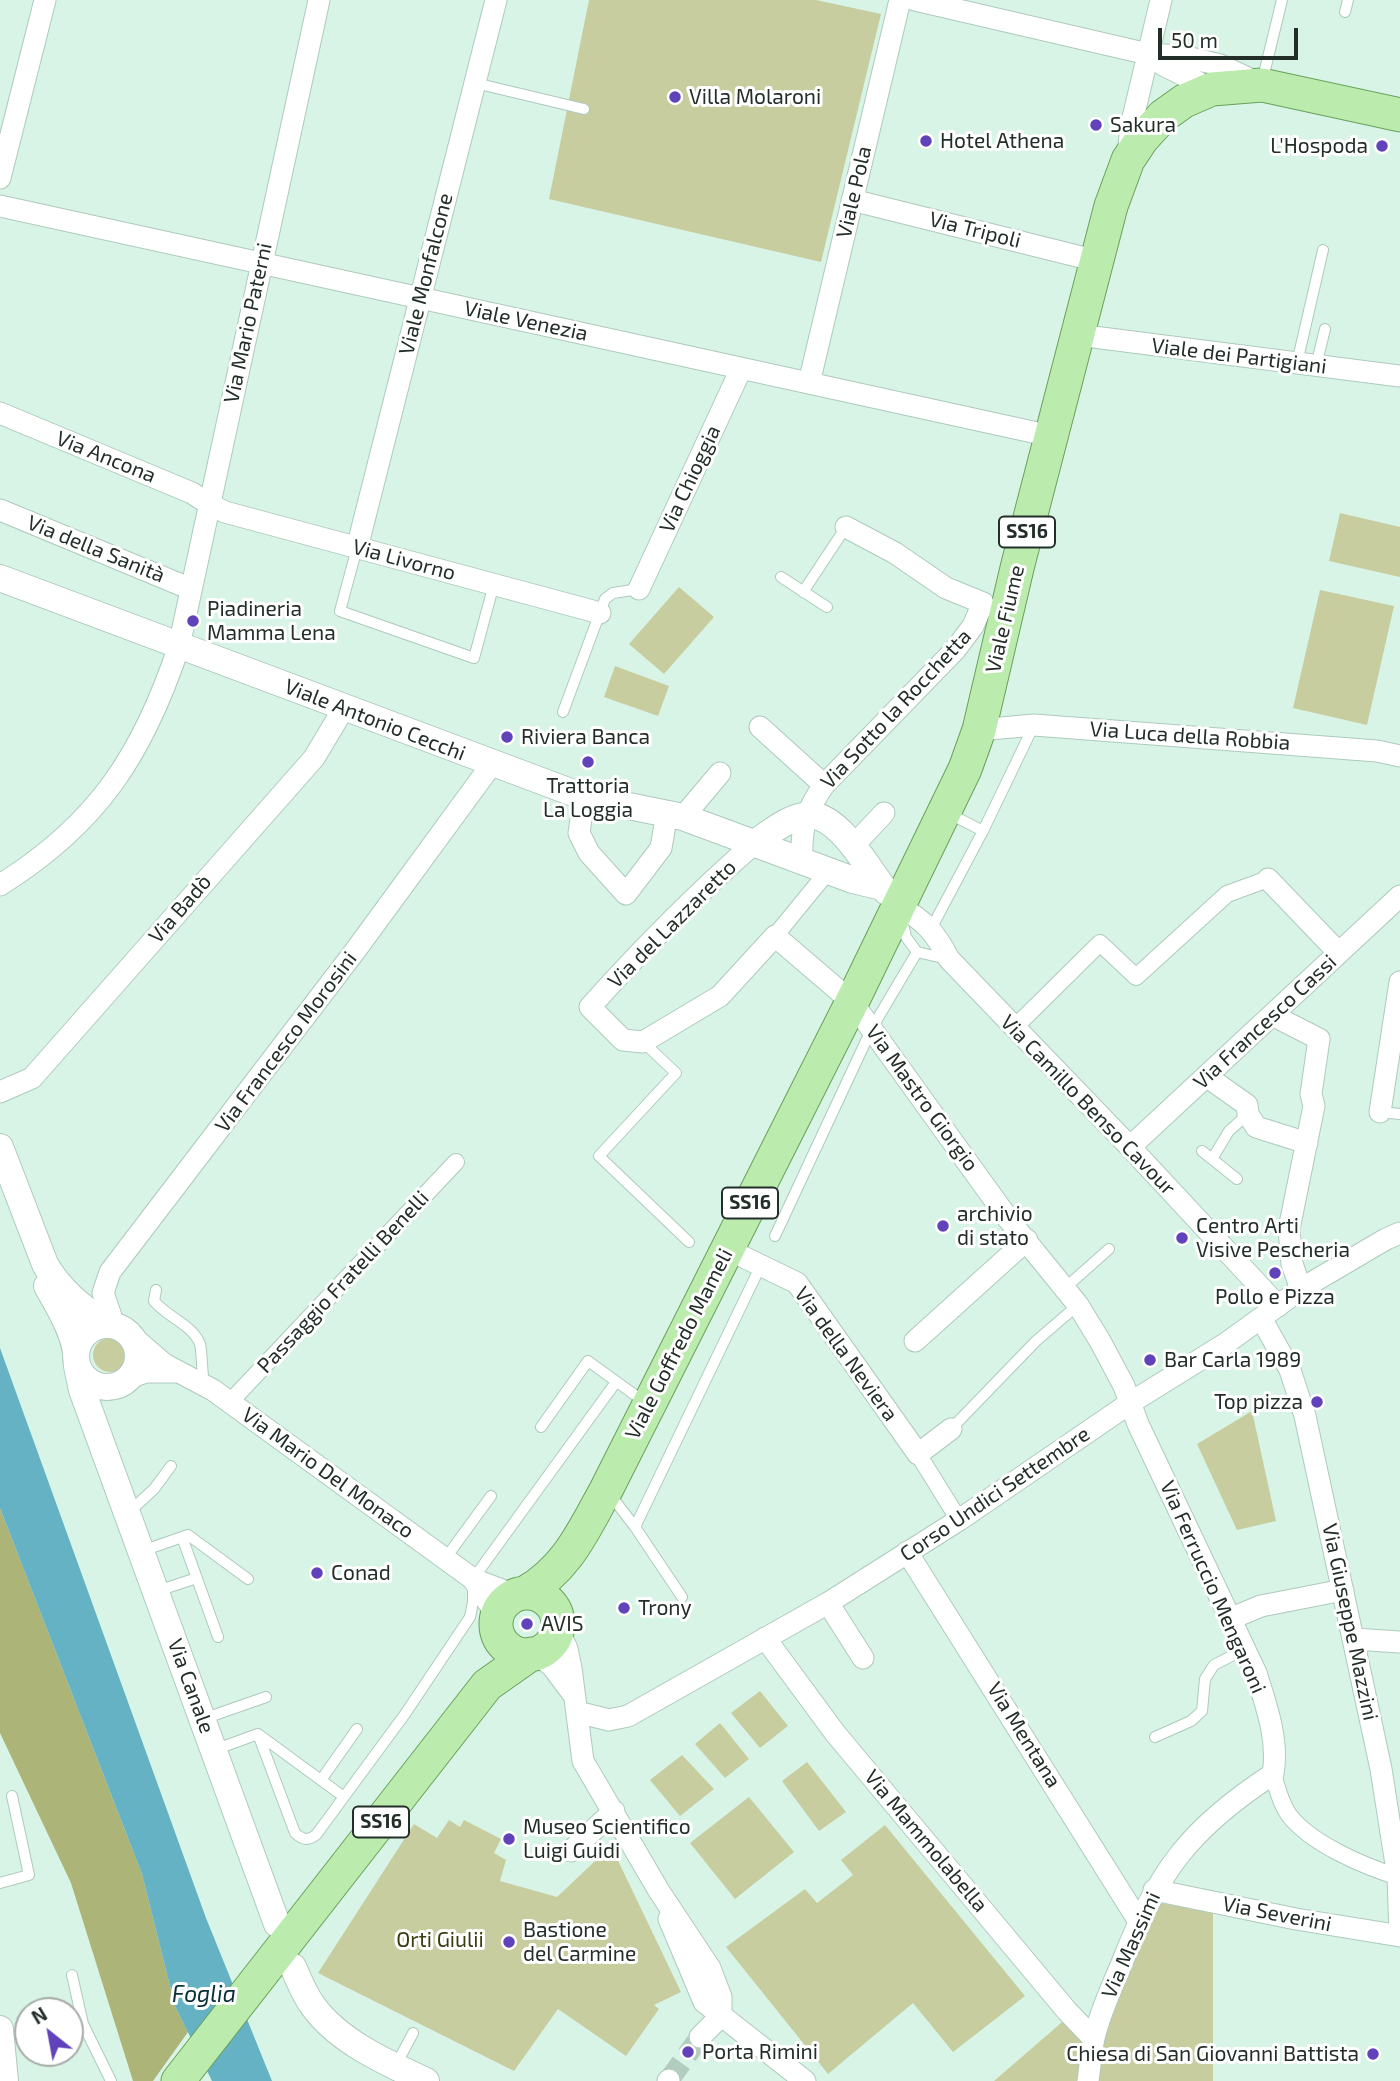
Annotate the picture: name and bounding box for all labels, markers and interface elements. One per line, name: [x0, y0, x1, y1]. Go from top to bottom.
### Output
scale bar: [1162, 14, 1302, 58]
text: 50 m: [1171, 27, 1218, 52]
place label: Villa Molaroni: [689, 84, 821, 110]
marker: Villa Molaroni: [667, 89, 683, 105]
place label: Sakura: [1110, 112, 1176, 138]
marker: Sakura: [1088, 117, 1104, 133]
place label: Hotel Athena: [940, 128, 1064, 154]
marker: Hotel Athena: [918, 133, 934, 149]
place label: L'Hospoda: [1270, 133, 1368, 159]
marker: L'Hospoda: [1374, 138, 1390, 154]
street label: Viale Pola: [831, 144, 877, 240]
street label: Viale Monfalcone: [394, 191, 458, 357]
street label: Via Tripoli: [927, 206, 1023, 254]
street label: Via Mario Paterni: [219, 240, 277, 406]
street label: Viale Venezia: [462, 296, 590, 346]
street label: Viale dei Partigiani: [1150, 333, 1328, 379]
street label: Via Chioggia: [654, 421, 726, 537]
street label: Via Ancona: [52, 426, 160, 488]
street label: Via della Sanità: [23, 510, 169, 588]
road number: SS16: [999, 516, 1055, 548]
street label: Via Livorno: [350, 534, 458, 586]
street label: Viale Fiume: [980, 563, 1030, 675]
place label: Piadineria Mamma Lena: [207, 596, 336, 646]
marker: Piadineria Mamma Lena: [185, 613, 201, 629]
street label: Via Sotto la Rocchetta: [815, 624, 977, 794]
street label: Viale Antonio Cecchi: [281, 674, 469, 766]
street label: Via Luca della Robbia: [1089, 716, 1291, 756]
place label: Riviera Banca: [521, 724, 650, 750]
marker: Riviera Banca: [499, 729, 515, 745]
marker: Trattoria La Loggia: [580, 754, 596, 770]
place label: Trattoria La Loggia: [543, 773, 633, 823]
street label: Via del Lazzaretto: [603, 855, 741, 993]
street label: Via Badò: [143, 870, 217, 948]
street label: Via Francesco Morosini: [210, 947, 362, 1137]
street label: Via Francesco Cassi: [1188, 949, 1342, 1095]
street label: Via Camillo Benso Cavour: [995, 1010, 1181, 1200]
street label: Via Mastro Giorgio: [860, 1020, 984, 1176]
street label: Passaggio Fratelli Benelli: [252, 1186, 434, 1378]
road number: SS16: [722, 1188, 778, 1218]
place label: archivio di stato: [957, 1201, 1033, 1251]
place label: Centro Arti Visive Pescheria: [1196, 1213, 1350, 1263]
marker: archivio di stato: [935, 1218, 951, 1234]
marker: Centro Arti Visive Pescheria: [1174, 1230, 1190, 1246]
street label: Viale Goffredo Mameli: [620, 1244, 738, 1444]
marker: Pollo e Pizza: [1267, 1265, 1283, 1281]
street label: Via della Neviera: [789, 1282, 903, 1426]
place label: Pollo e Pizza: [1215, 1284, 1335, 1310]
place label: Bar Carla 1989: [1164, 1347, 1301, 1373]
marker: Bar Carla 1989: [1142, 1352, 1158, 1368]
place label: Top pizza: [1214, 1389, 1303, 1415]
marker: Top pizza: [1309, 1394, 1325, 1410]
street label: Via Mario Del Monaco: [237, 1402, 419, 1544]
street label: Corso Undici Settembre: [895, 1421, 1095, 1567]
street label: Via Ferruccio Mengaroni: [1155, 1477, 1271, 1697]
street label: Via Giuseppe Mazzini: [1317, 1521, 1383, 1723]
place label: Conad: [331, 1560, 391, 1586]
marker: Conad: [309, 1565, 325, 1581]
place label: Trony: [638, 1595, 692, 1621]
marker: Trony: [616, 1600, 632, 1616]
place label: AVIS: [541, 1611, 583, 1637]
marker: AVIS: [519, 1616, 535, 1632]
street label: Via Canale: [162, 1635, 220, 1737]
street label: Via Mentana: [982, 1678, 1066, 1792]
street label: Via Mammolabella: [859, 1765, 993, 1917]
road number: SS16: [353, 1806, 409, 1838]
place label: Museo Scientifico Luigi Guidi: [523, 1814, 691, 1864]
marker: Museo Scientifico Luigi Guidi: [501, 1831, 517, 1847]
street label: Via Massimi: [1096, 1888, 1166, 2002]
street label: Via Severini: [1220, 1891, 1334, 1937]
place label: Bastione del Carmine: [523, 1917, 636, 1967]
park label: Orti Giulii: [396, 1927, 484, 1953]
marker: Bastione del Carmine: [501, 1934, 517, 1950]
water label: Foglia: [172, 1980, 236, 2008]
north arrow: [14, 1997, 84, 2067]
text: N: [27, 2002, 51, 2029]
place label: Porta Rimini: [702, 2039, 818, 2065]
place label: Chiesa di San Giovanni Battista: [1066, 2041, 1359, 2067]
marker: Porta Rimini: [680, 2044, 696, 2060]
marker: Chiesa di San Giovanni Battista: [1365, 2046, 1381, 2062]

